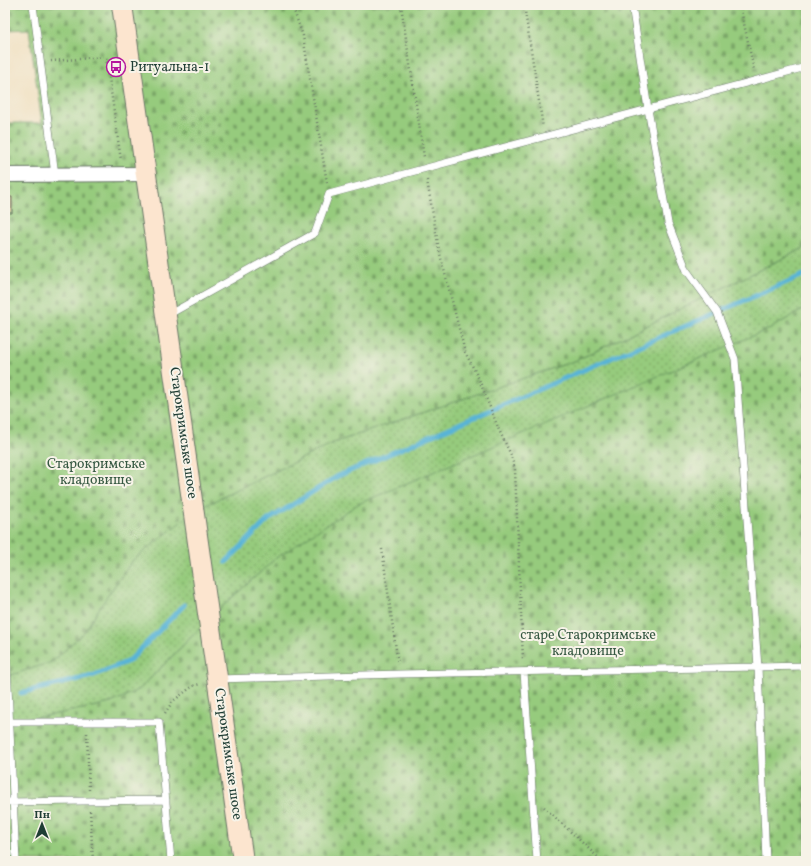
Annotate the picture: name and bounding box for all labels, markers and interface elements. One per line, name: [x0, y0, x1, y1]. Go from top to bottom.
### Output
bus stop icon: Ритуальна-1: [105, 56, 127, 78]
place label: Ритуальна-1: [130, 58, 209, 77]
street label: Старокримське шосе: [164, 366, 202, 501]
park label: Старокримське кладовище: [47, 455, 145, 490]
park label: старе Старокримське кладовище: [520, 626, 656, 661]
street label: Старокримське шосе: [209, 687, 247, 822]
north arrow: [22, 804, 62, 844]
text: Пн: [34, 808, 50, 823]

